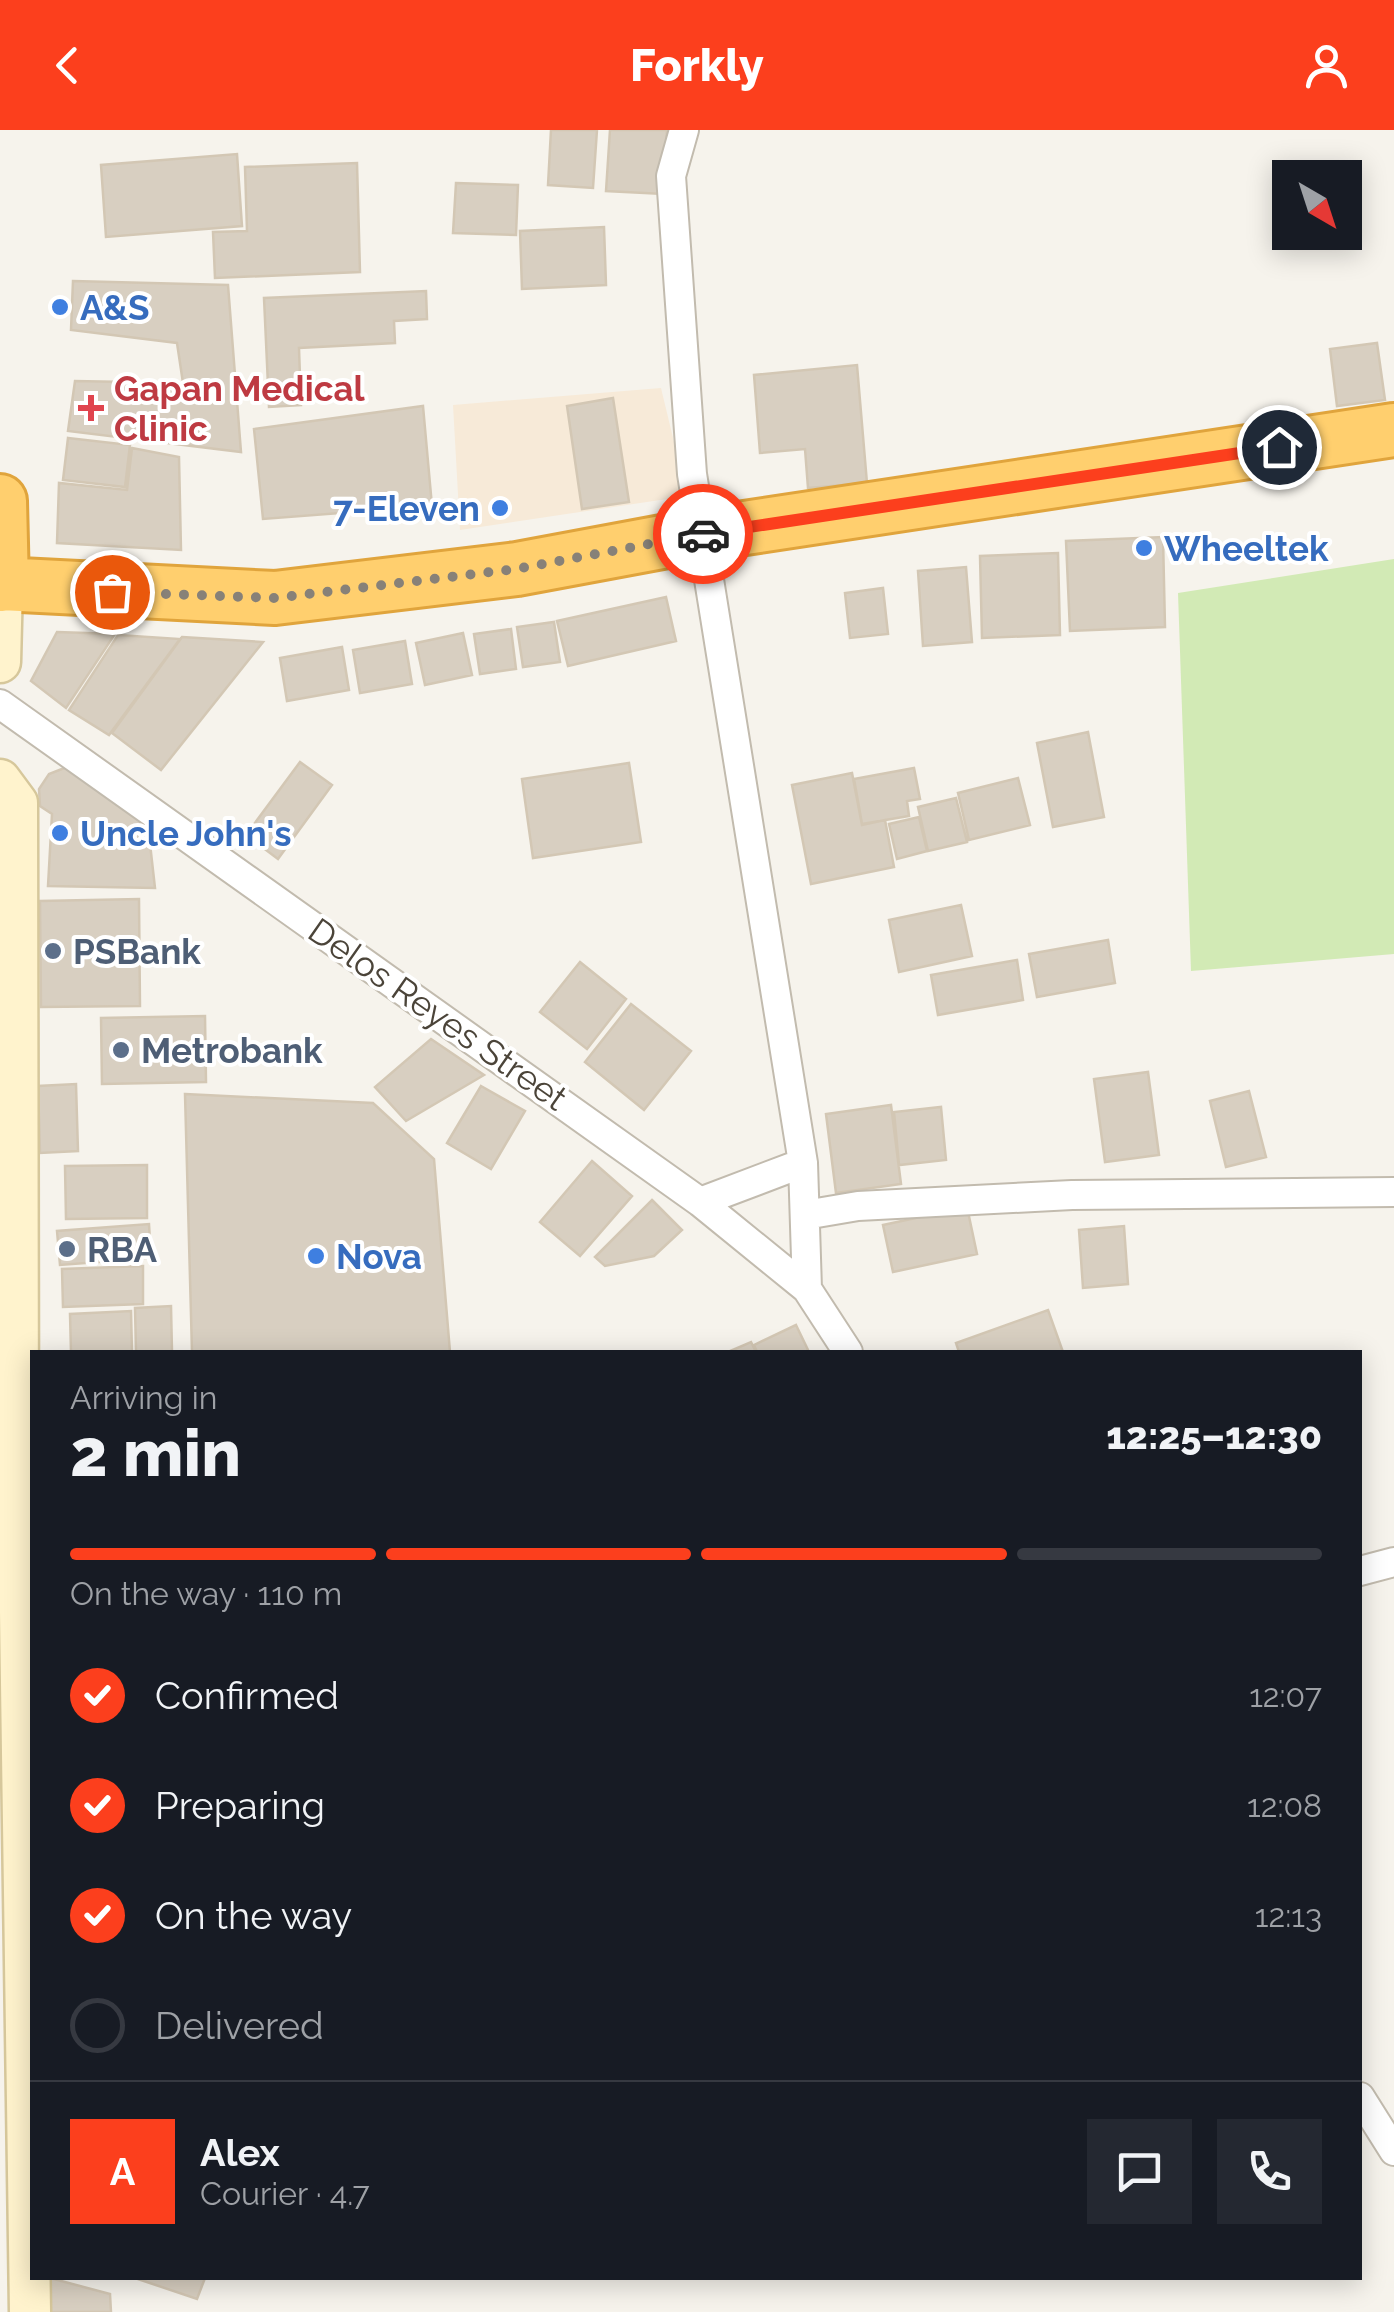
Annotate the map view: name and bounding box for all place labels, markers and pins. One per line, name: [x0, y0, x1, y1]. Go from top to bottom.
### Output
place label: A&S: [80, 287, 149, 328]
marker: A&S: [49, 296, 71, 318]
place label: Gapan Medical Clinic: [114, 368, 366, 449]
marker: Gapan Medical Clinic: [78, 395, 104, 421]
pin: [1237, 405, 1322, 490]
place label: 7-Eleven: [333, 488, 480, 529]
marker: 7-Eleven: [489, 497, 511, 519]
place label: Wheeltek: [1164, 528, 1329, 569]
marker: Wheeltek: [1133, 537, 1155, 559]
pin: [70, 550, 155, 635]
place label: Uncle John's: [80, 813, 292, 854]
marker: Uncle John's: [49, 822, 71, 844]
place label: PSBank: [73, 931, 201, 972]
marker: PSBank: [42, 940, 64, 962]
place label: Metrobank: [141, 1030, 323, 1071]
marker: Metrobank: [110, 1039, 132, 1061]
place label: RBA: [87, 1229, 158, 1270]
place label: Nova: [336, 1236, 422, 1277]
marker: RBA: [56, 1238, 78, 1260]
marker: Nova: [305, 1245, 327, 1267]

